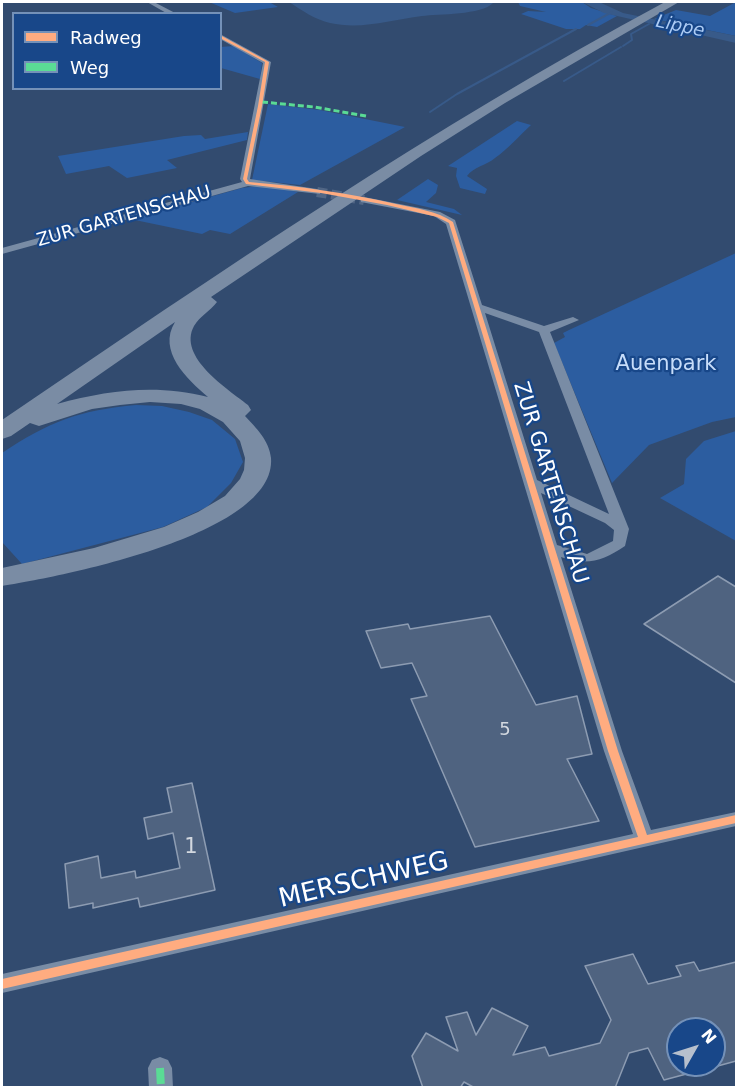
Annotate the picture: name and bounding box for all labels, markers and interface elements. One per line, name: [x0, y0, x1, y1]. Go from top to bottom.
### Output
water label: Lippe: [654, 11, 706, 43]
legend: [12, 12, 222, 90]
text: Radweg: [70, 27, 142, 48]
text: Weg: [70, 57, 109, 78]
street label: ZUR GARTENSCHAU: [34, 182, 214, 252]
park label: Auenpark: [616, 352, 716, 378]
street label: ZUR GARTENSCHAU: [507, 379, 593, 587]
house number: 5: [499, 719, 511, 741]
house number: 1: [184, 835, 198, 861]
street label: MERSCHWEG: [276, 846, 452, 916]
north arrow: [666, 1017, 726, 1077]
text: N: [697, 1025, 720, 1048]

